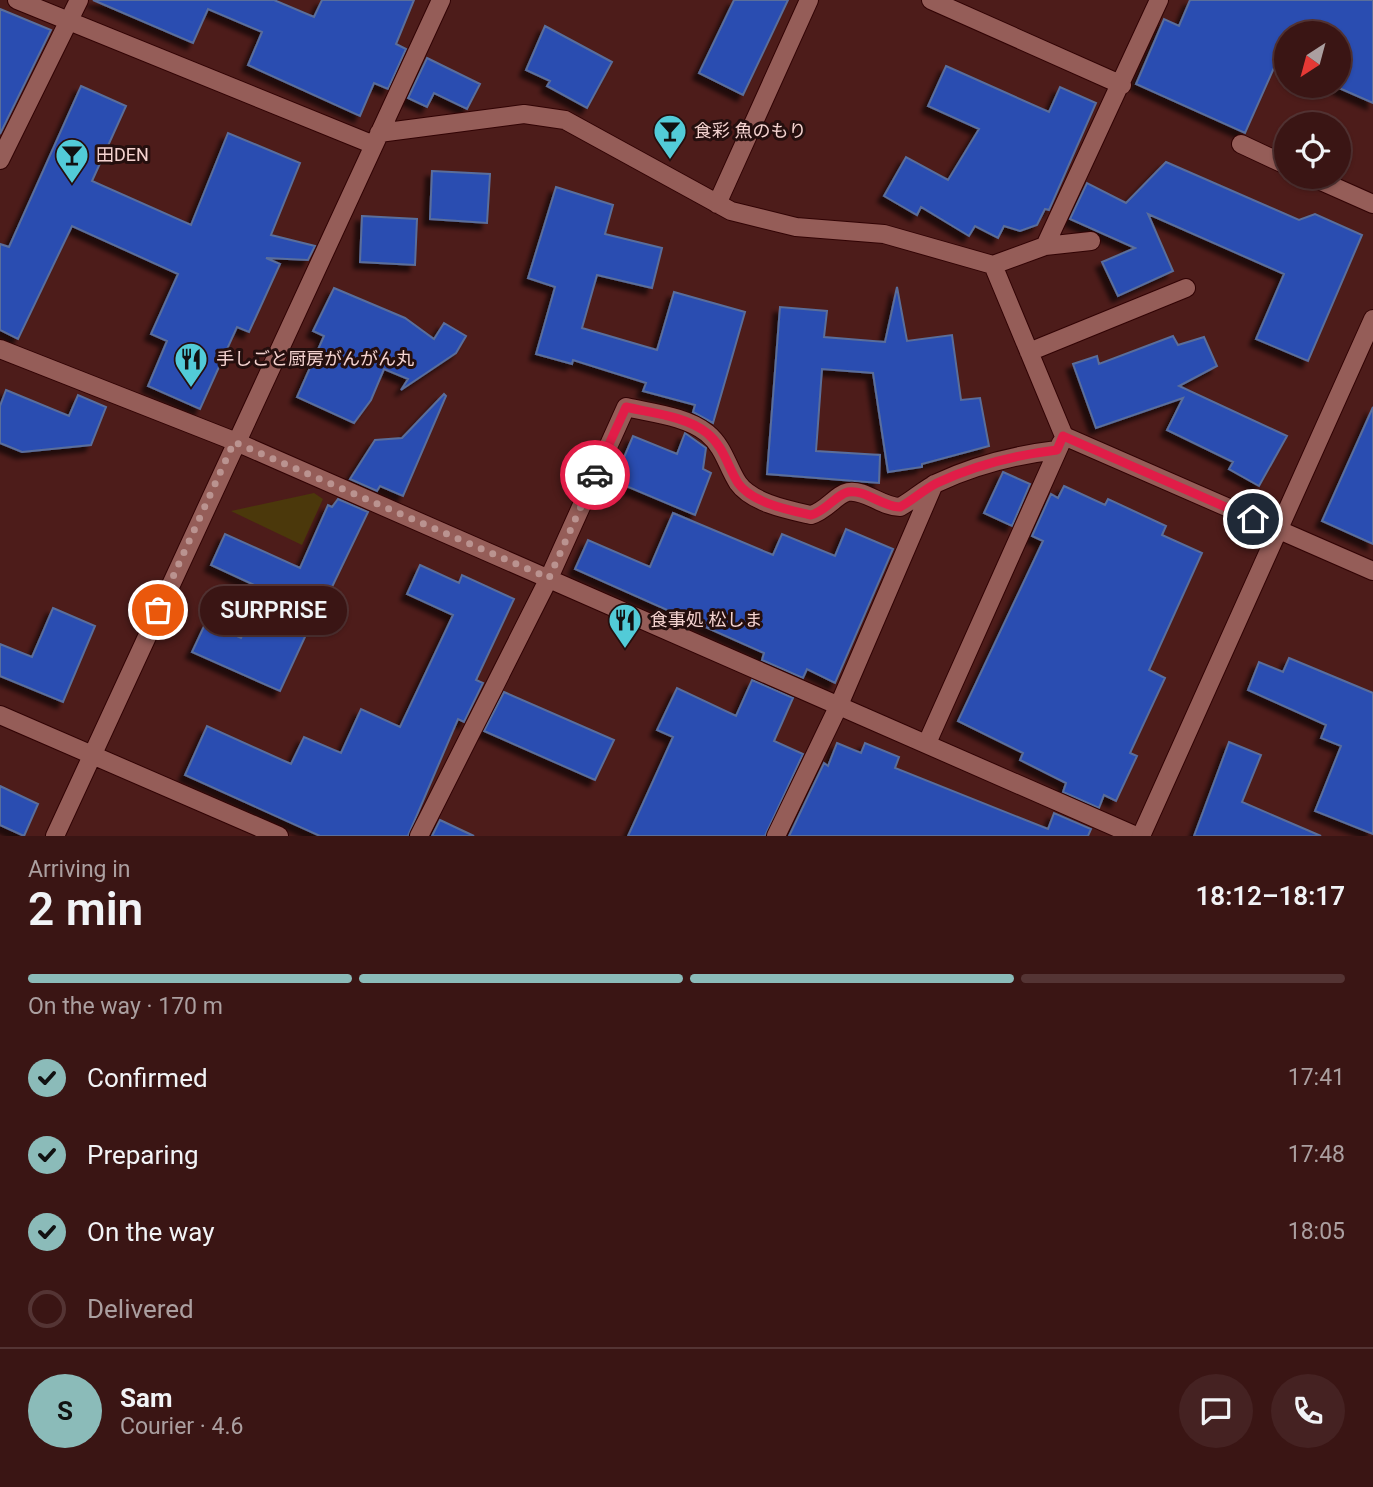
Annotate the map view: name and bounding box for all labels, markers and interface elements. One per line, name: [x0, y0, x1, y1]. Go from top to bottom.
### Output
north arrow: [1274, 21, 1351, 98]
map controls: [1274, 21, 1351, 189]
bar icon: 食彩 魚のもり: [651, 112, 689, 161]
button: locate: [1274, 112, 1351, 189]
place label: 食彩 魚のもり: [694, 120, 806, 141]
bar icon: 田DEN: [53, 136, 91, 185]
place label: 田DEN: [96, 144, 149, 165]
restaurant icon: 手しごと厨房がんがん丸: [172, 340, 210, 389]
place label: 手しごと厨房がんがん丸: [216, 348, 414, 369]
courier: [560, 440, 630, 510]
icon: car: [576, 456, 614, 494]
pin: [1223, 489, 1283, 549]
icon: home: [1234, 500, 1272, 538]
pin: [128, 580, 188, 640]
callout: SURPRISE: [200, 586, 347, 634]
icon: bag: [139, 591, 177, 629]
text: SURPRISE: [220, 597, 327, 624]
restaurant icon: 食事処 松しま: [606, 601, 644, 650]
place label: 食事処 松しま: [650, 609, 762, 630]
text: Arriving in: [28, 856, 131, 883]
text: 18:12–18:17: [1195, 881, 1345, 911]
text: 2 min: [28, 882, 143, 936]
text: On the way · 170 m: [28, 993, 223, 1020]
icon: check: [28, 1059, 66, 1097]
text: Confirmed: [87, 1063, 208, 1093]
text: 17:41: [1288, 1064, 1345, 1091]
icon: check: [28, 1136, 66, 1174]
text: Preparing: [87, 1140, 199, 1170]
text: 17:48: [1288, 1141, 1345, 1168]
icon: check: [28, 1213, 66, 1251]
text: On the way: [87, 1217, 215, 1247]
text: 18:05: [1288, 1218, 1345, 1245]
text: Delivered: [87, 1294, 194, 1324]
button: chat: [1179, 1374, 1253, 1448]
button: phone: [1271, 1374, 1345, 1448]
text: Sam: [120, 1383, 172, 1413]
text: S: [57, 1396, 73, 1426]
text: Courier · 4.6: [120, 1413, 243, 1440]

